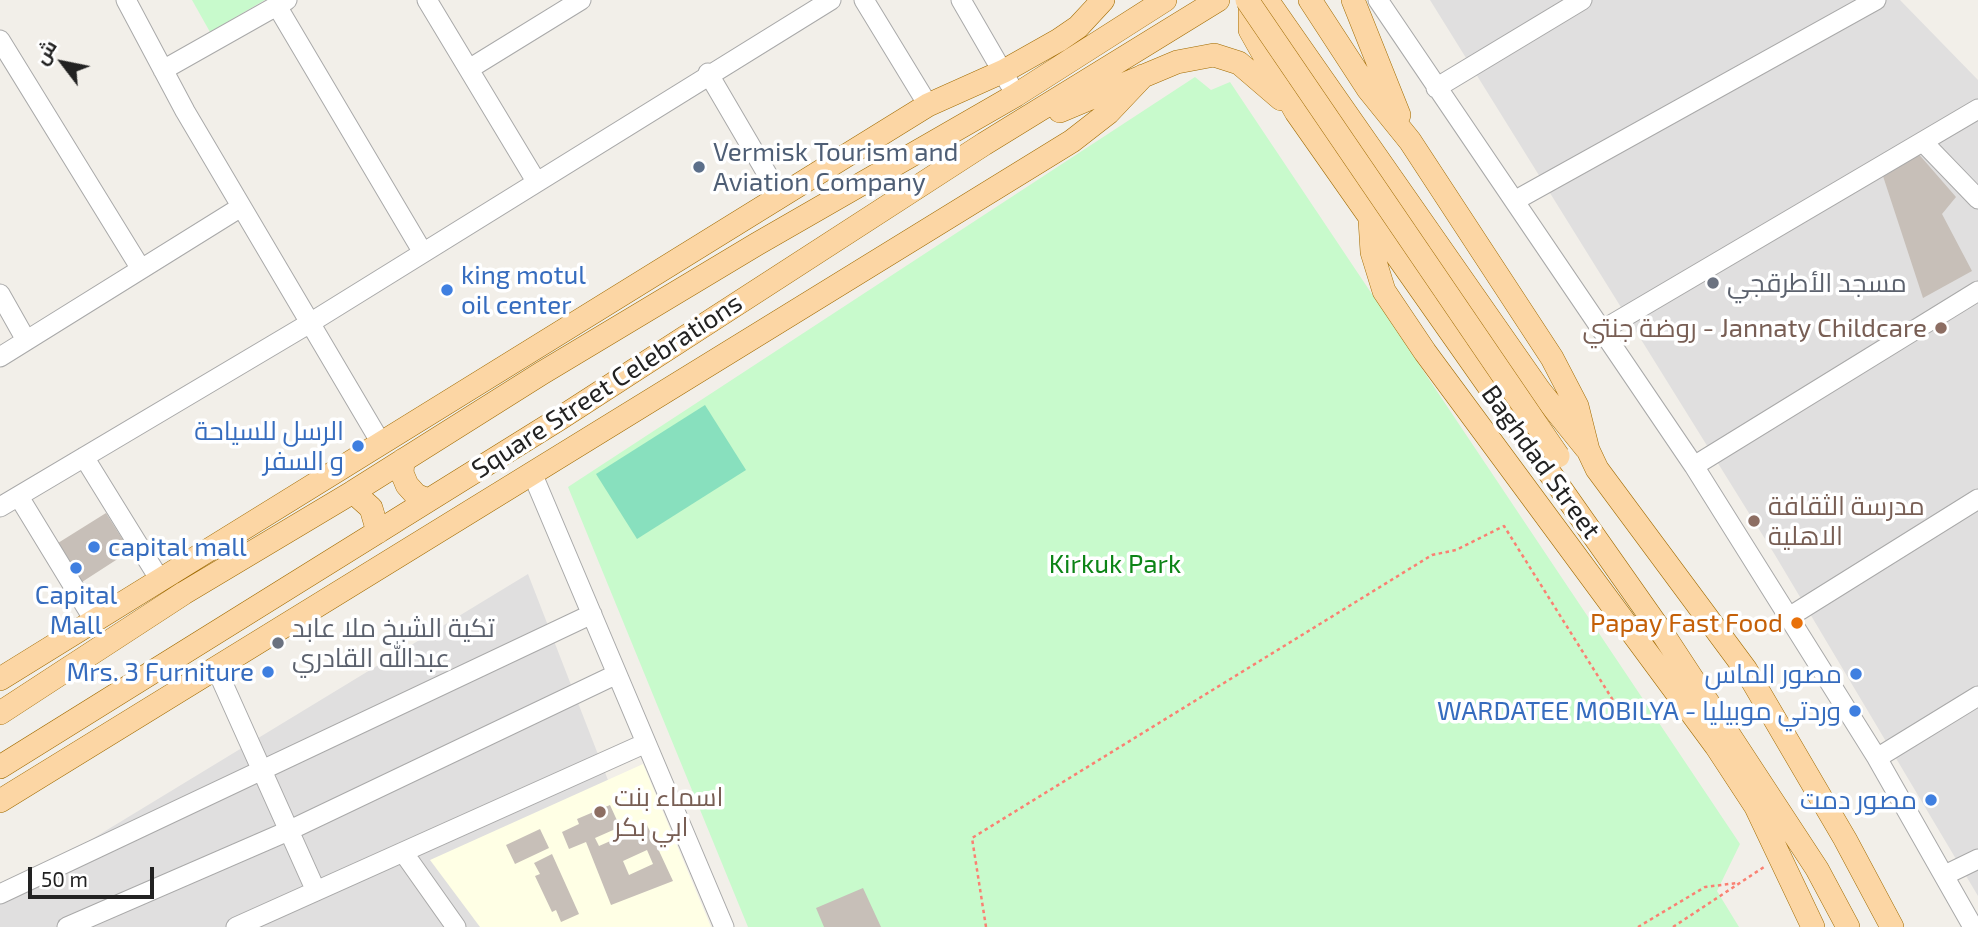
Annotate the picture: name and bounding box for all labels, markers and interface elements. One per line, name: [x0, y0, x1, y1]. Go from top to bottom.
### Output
north arrow: [28, 28, 98, 98]
text: ش: [29, 35, 61, 68]
place label: Vermisk Tourism and Aviation Company: [713, 136, 958, 198]
marker: Vermisk Tourism and Aviation Company: [691, 159, 707, 175]
place label: king motul oil center: [461, 259, 586, 320]
place label: مسجد الأطرقجي: [1727, 267, 1907, 299]
marker: مسجد الأطرقجي: [1705, 275, 1721, 291]
marker: king motul oil center: [439, 282, 455, 298]
street label: Square Street Celebrations: [466, 287, 748, 485]
place label: روضة جنتي - Jannaty Childcare: [1583, 312, 1927, 344]
marker: روضة جنتي - Jannaty Childcare: [1933, 320, 1949, 336]
street label: Baghdad Street: [1475, 379, 1607, 545]
place label: الرسل للسياحة و السفر: [194, 415, 344, 476]
marker: الرسل للسياحة و السفر: [350, 438, 366, 454]
place label: مدرسة الثقافة الاهلية: [1768, 490, 1925, 552]
marker: مدرسة الثقافة الاهلية: [1746, 513, 1762, 529]
place label: capital mall: [108, 531, 247, 563]
marker: capital mall: [86, 539, 102, 555]
park label: Kirkuk Park: [1049, 548, 1181, 580]
marker: Capital Mall: [68, 560, 84, 576]
place label: Capital Mall: [35, 579, 117, 640]
place label: Papay Fast Food: [1590, 607, 1783, 639]
place label: تكية الشيخ ملا عابد عبدالله القادري: [292, 612, 495, 674]
marker: Papay Fast Food: [1789, 615, 1805, 631]
marker: تكية الشيخ ملا عابد عبدالله القادري: [270, 635, 286, 651]
place label: Mrs. 3 Furniture: [66, 656, 254, 688]
place label: مصور الماس: [1705, 658, 1842, 690]
marker: Mrs. 3 Furniture: [260, 664, 276, 680]
marker: مصور الماس: [1848, 666, 1864, 682]
place label: WARDATEE MOBILYA - وردتي موبيليا: [1437, 695, 1841, 727]
marker: WARDATEE MOBILYA - وردتي موبيليا: [1847, 703, 1863, 719]
place label: اسماء بنت ابي بكر: [614, 781, 723, 842]
place label: مصور دمت: [1800, 784, 1917, 816]
marker: مصور دمت: [1923, 792, 1939, 808]
marker: اسماء بنت ابي بكر: [592, 804, 608, 820]
scale bar: [32, 853, 158, 897]
text: 50 m: [41, 866, 88, 891]

